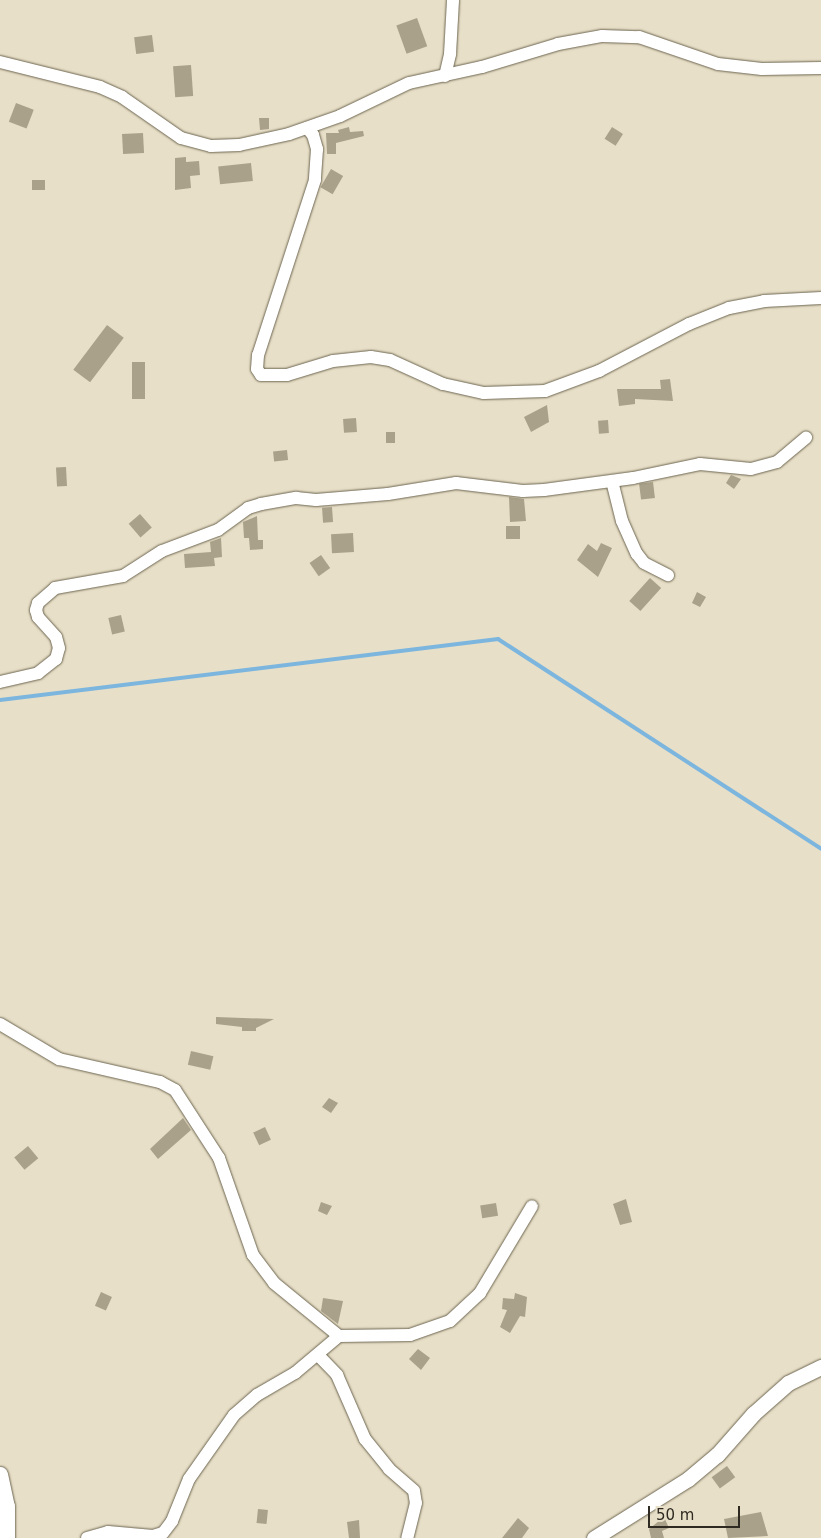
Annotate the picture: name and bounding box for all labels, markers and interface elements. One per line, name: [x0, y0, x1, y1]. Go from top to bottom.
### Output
scale bar: [651, 1496, 744, 1528]
text: 50 m: [656, 1506, 694, 1524]

